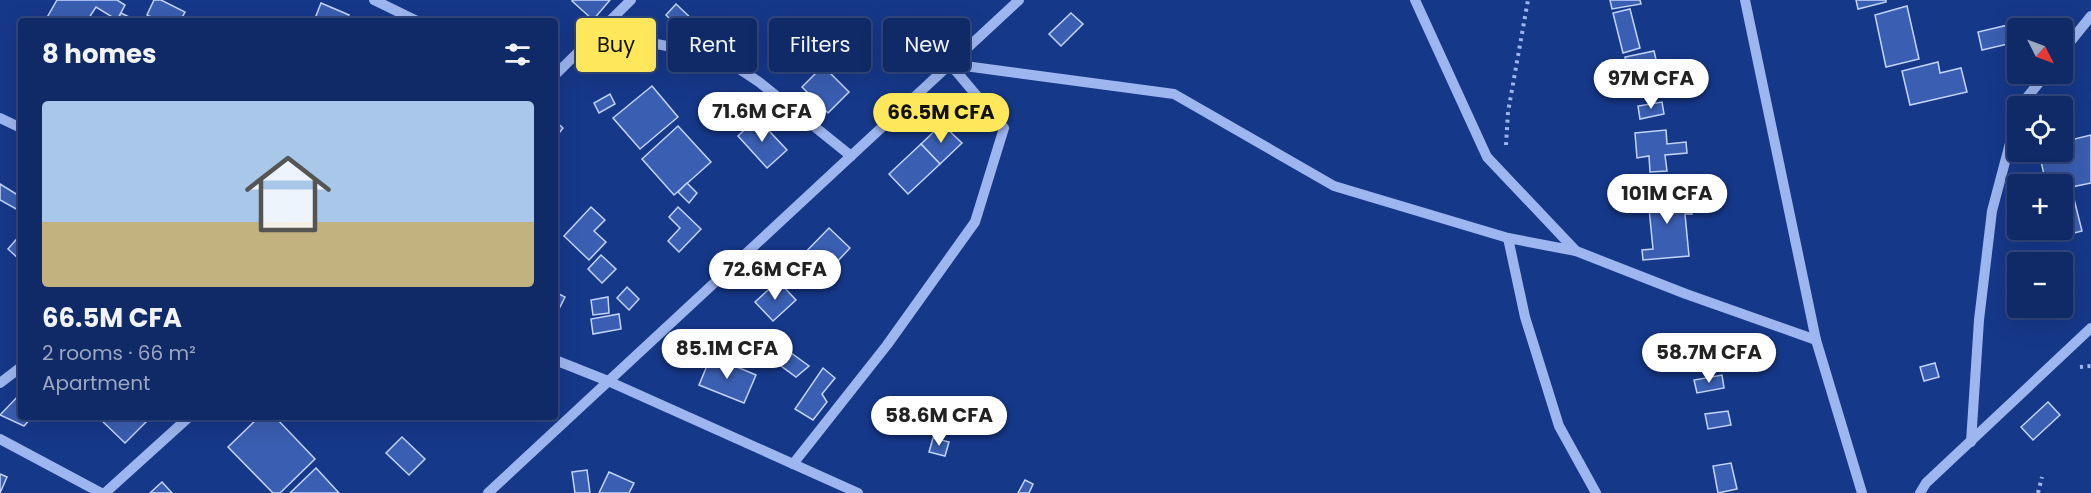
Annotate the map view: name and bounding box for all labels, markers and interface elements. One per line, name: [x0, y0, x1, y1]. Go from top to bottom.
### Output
chip: Buy: [576, 18, 656, 72]
chip: Rent: [668, 18, 757, 72]
chip: Filters: [769, 18, 871, 72]
chip: New: [883, 18, 970, 72]
north arrow: [2007, 18, 2073, 84]
map controls: [2007, 18, 2073, 318]
text: 8 homes: [42, 36, 157, 72]
icon: filters: [501, 38, 534, 71]
pin: 97M CFA: [1596, 59, 1706, 110]
text: 97M CFA: [1608, 64, 1694, 92]
pin: 71.6M CFA: [693, 92, 831, 143]
pin: 66.5M CFA: [872, 93, 1010, 144]
button: locate: [2007, 96, 2073, 162]
text: 71.6M CFA: [712, 97, 812, 125]
text: 66.5M CFA: [887, 98, 995, 126]
icon: home: [234, 140, 342, 248]
pin: 101M CFA: [1605, 174, 1729, 225]
button: +: [2007, 174, 2073, 240]
text: 101M CFA: [1621, 179, 1713, 207]
pin: 72.6M CFA: [706, 250, 844, 301]
button: −: [2007, 252, 2073, 318]
text: 72.6M CFA: [723, 255, 827, 283]
text: 66.5M CFA: [42, 300, 182, 336]
pin: 85.1M CFA: [658, 329, 796, 380]
pin: 58.7M CFA: [1640, 333, 1778, 384]
text: 85.1M CFA: [676, 334, 778, 362]
text: 58.7M CFA: [1656, 338, 1762, 366]
text: 2 rooms · 66 m²: [42, 339, 196, 367]
text: Apartment: [42, 369, 150, 397]
pin: 58.6M CFA: [870, 396, 1008, 447]
text: 58.6M CFA: [885, 401, 993, 429]

